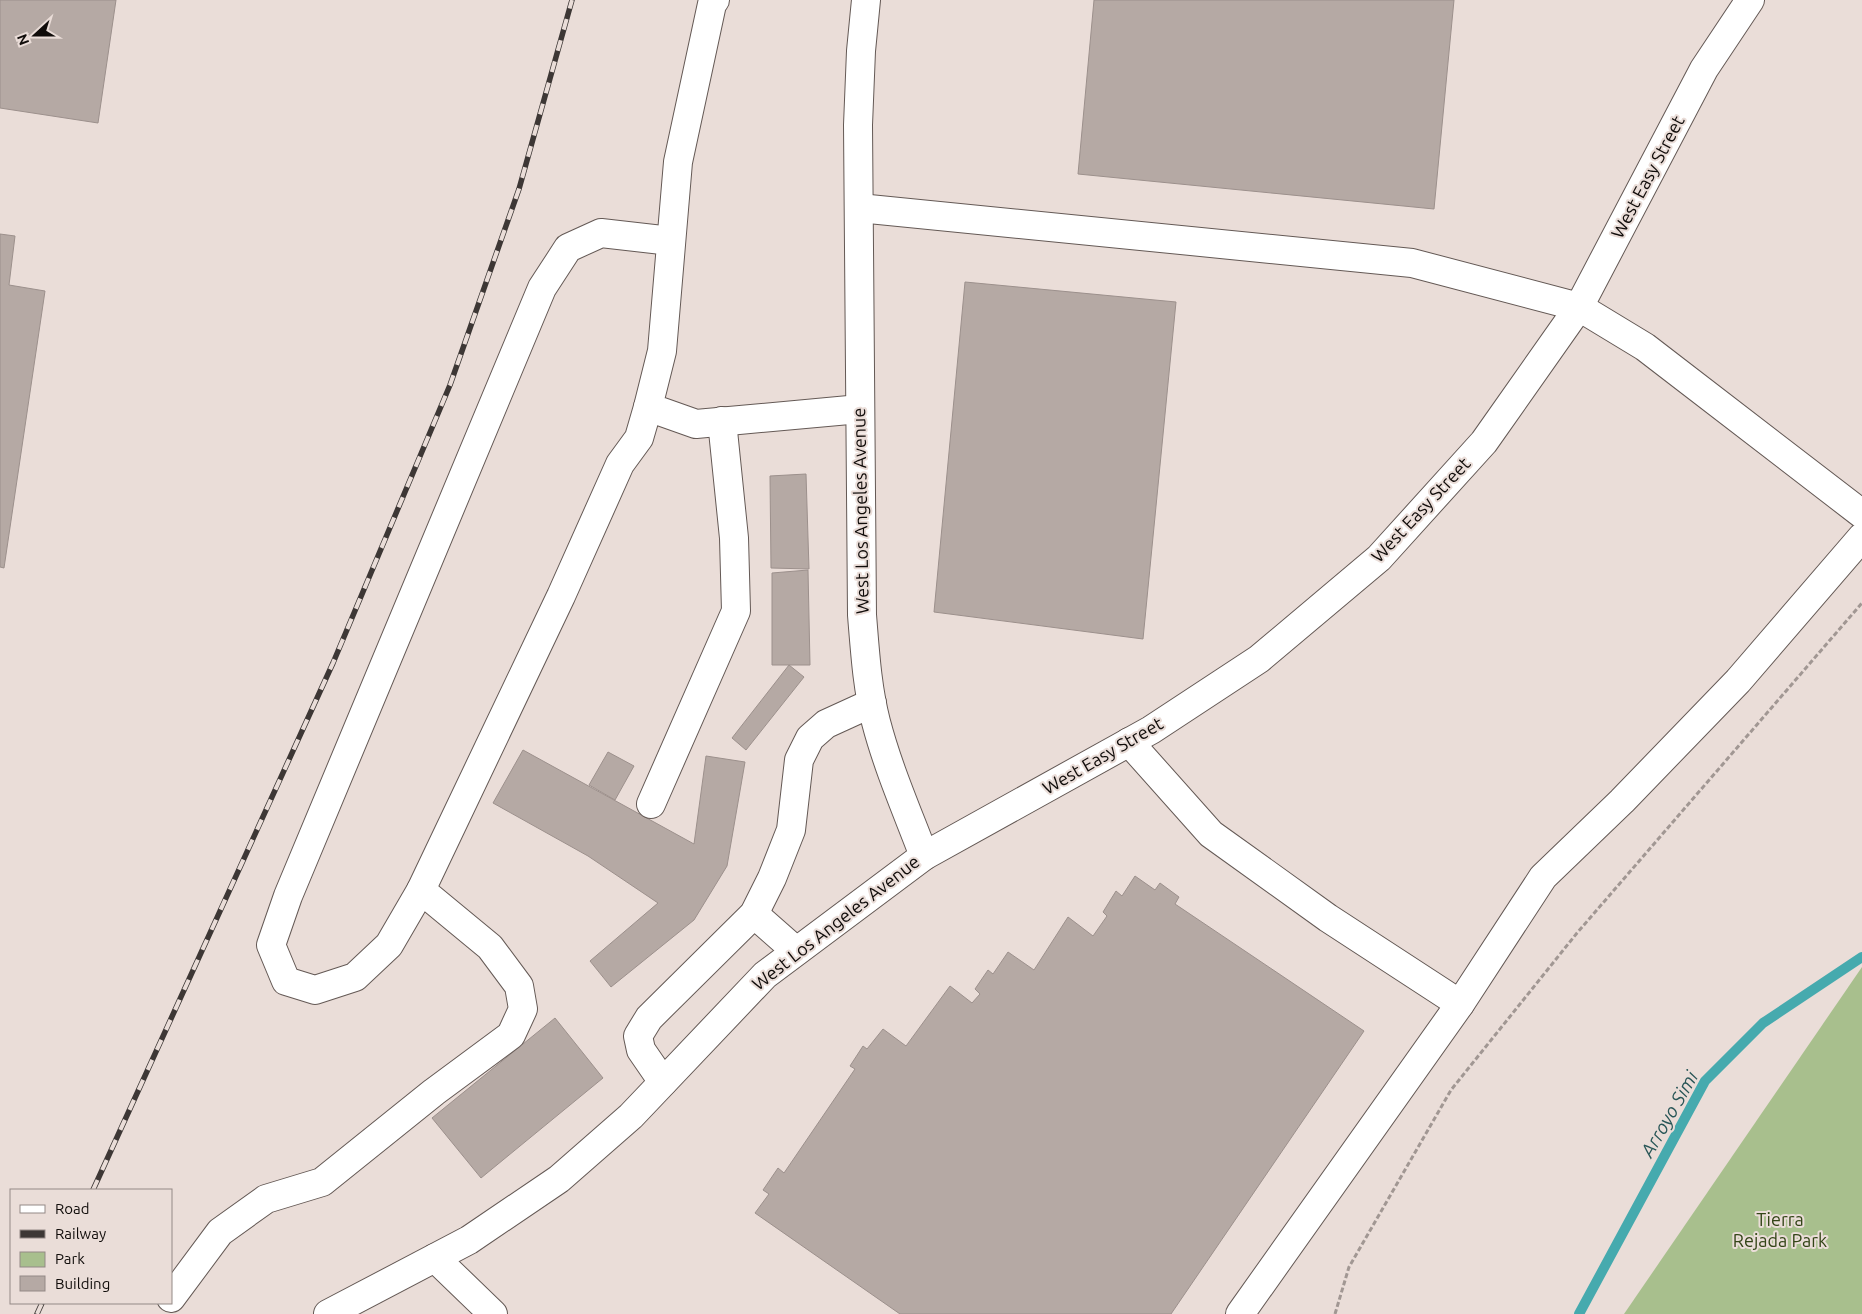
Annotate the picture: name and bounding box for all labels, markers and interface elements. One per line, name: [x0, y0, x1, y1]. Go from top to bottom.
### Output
north arrow: [10, 10, 60, 60]
text: N: [14, 32, 32, 47]
street label: West Easy Street: [1606, 112, 1688, 241]
street label: West Los Angeles Avenue: [848, 408, 872, 614]
street label: West Easy Street: [1367, 453, 1474, 566]
street label: West Easy Street: [1039, 713, 1166, 798]
street label: West Los Angeles Avenue: [748, 851, 923, 994]
water label: Arroyo Simi: [1635, 1066, 1703, 1162]
legend: [10, 1189, 172, 1304]
text: Road: [55, 1200, 90, 1217]
park label: Tierra Rejada Park: [1733, 1209, 1827, 1250]
text: Railway: [55, 1225, 106, 1242]
text: Park: [55, 1250, 85, 1267]
text: Building: [55, 1275, 110, 1292]

